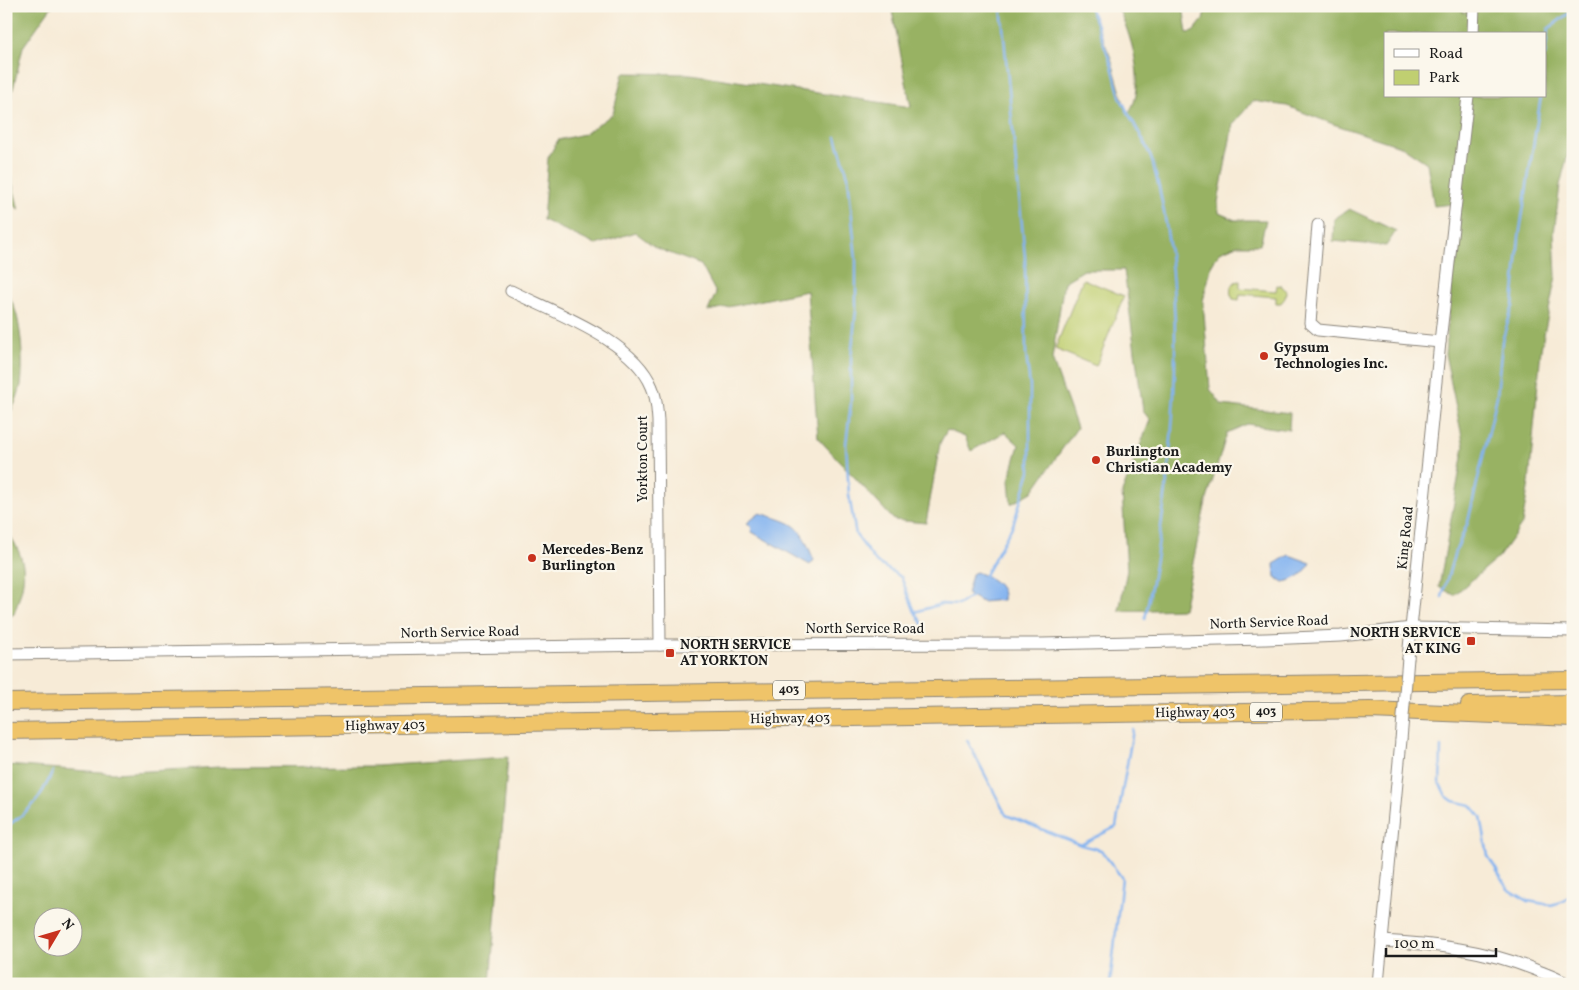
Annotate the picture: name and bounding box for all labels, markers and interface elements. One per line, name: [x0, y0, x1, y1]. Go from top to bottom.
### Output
legend: [1384, 32, 1546, 98]
text: Road: [1429, 44, 1463, 65]
text: Park: [1429, 68, 1460, 89]
place label: Gypsum Technologies Inc.: [1274, 339, 1388, 374]
marker: Gypsum Technologies Inc.: [1258, 350, 1270, 362]
street label: Yorkton Court: [634, 415, 653, 503]
place label: Burlington Christian Academy: [1106, 443, 1232, 478]
marker: Burlington Christian Academy: [1090, 454, 1102, 466]
street label: King Road: [1393, 505, 1419, 571]
place label: Mercedes-Benz Burlington: [542, 541, 643, 576]
marker: Mercedes-Benz Burlington: [526, 552, 538, 564]
street label: North Service Road: [1209, 611, 1329, 635]
street label: North Service Road: [806, 620, 925, 639]
street label: North Service Road: [400, 622, 520, 644]
place label: NORTH SERVICE AT KING: [1350, 624, 1461, 659]
marker: NORTH SERVICE AT KING: [1465, 635, 1477, 647]
place label: NORTH SERVICE AT YORKTON: [680, 636, 791, 671]
marker: NORTH SERVICE AT YORKTON: [664, 647, 676, 659]
road number: 403: [773, 680, 805, 700]
road number: 403: [1250, 702, 1282, 722]
street label: Highway 403: [1155, 703, 1235, 723]
street label: Highway 403: [750, 709, 830, 729]
street label: Highway 403: [345, 716, 425, 736]
north arrow: [32, 908, 82, 958]
text: N: [56, 915, 78, 935]
scale bar: [1386, 925, 1496, 957]
text: 100 m: [1394, 934, 1434, 955]

